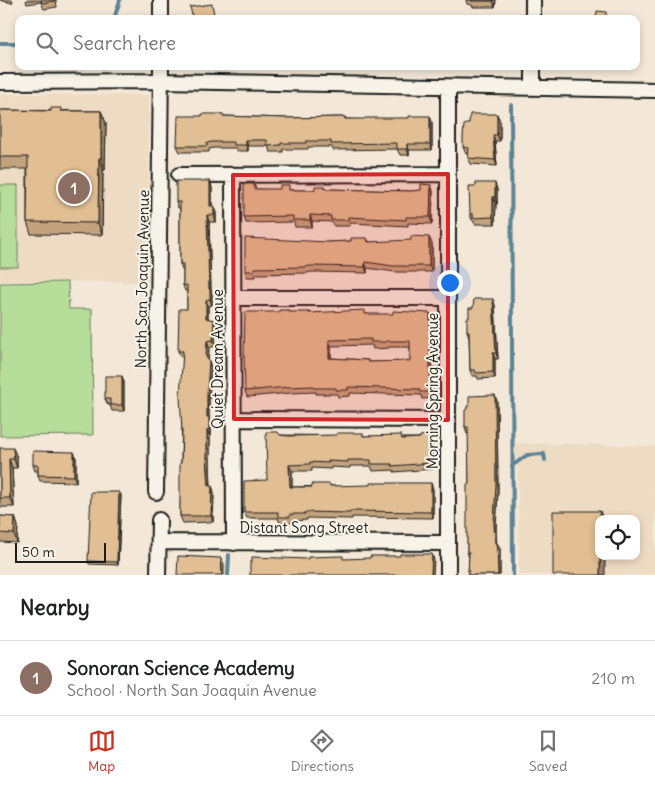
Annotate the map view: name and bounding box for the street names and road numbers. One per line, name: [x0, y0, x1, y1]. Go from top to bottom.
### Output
street label: North San Joaquin Avenue: [131, 189, 153, 369]
street label: Quiet Dream Avenue: [208, 289, 227, 429]
street label: Morning Spring Avenue: [423, 313, 442, 469]
street label: Distant Song Street: [239, 518, 369, 537]

